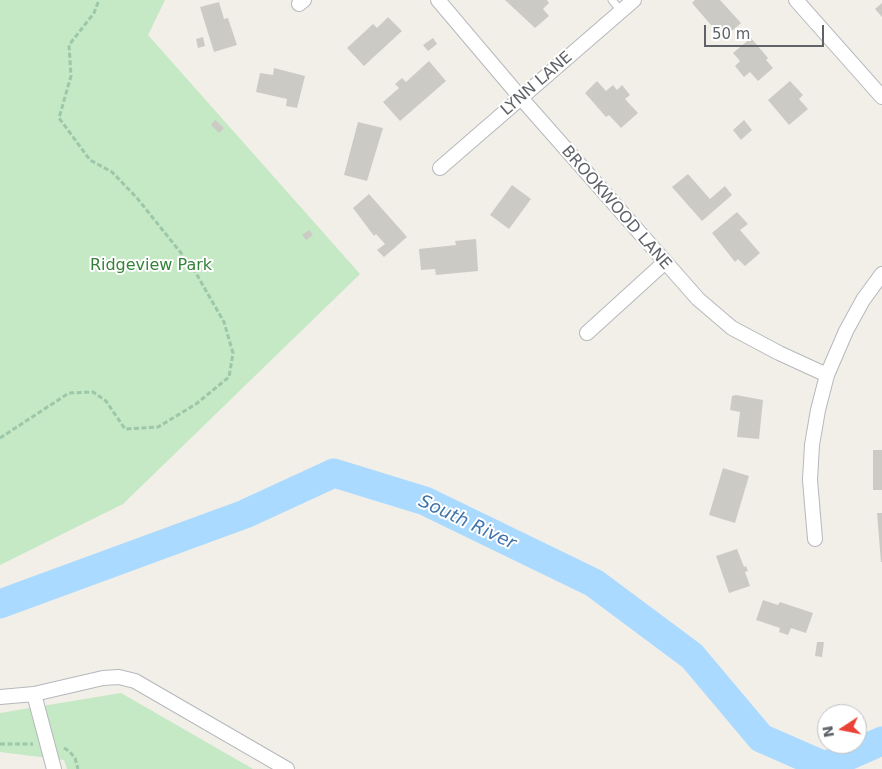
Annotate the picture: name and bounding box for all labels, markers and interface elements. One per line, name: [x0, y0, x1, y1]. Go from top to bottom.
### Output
scale bar: [707, 15, 827, 47]
text: 50 m: [712, 25, 750, 43]
street label: LYNN LANE: [498, 48, 576, 120]
street label: BROOKWOOD LANE: [557, 142, 675, 274]
park label: Ridgeview Park: [90, 256, 212, 276]
water label: South River: [415, 491, 519, 555]
north arrow: [817, 704, 867, 754]
text: N: [819, 724, 837, 739]

